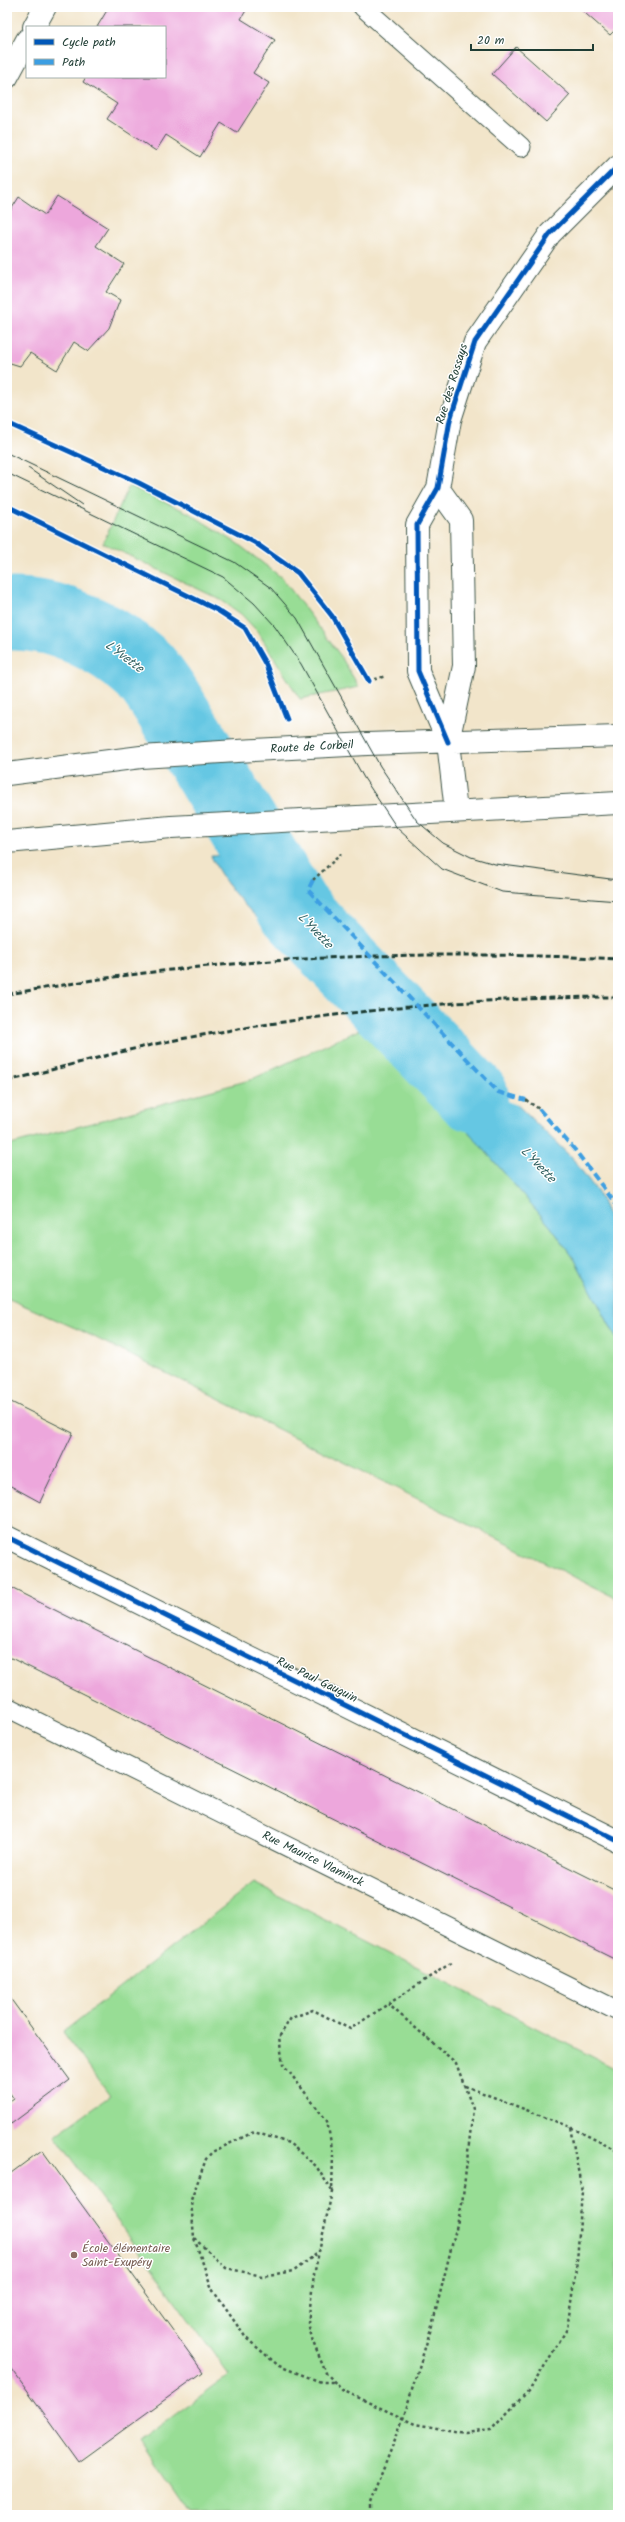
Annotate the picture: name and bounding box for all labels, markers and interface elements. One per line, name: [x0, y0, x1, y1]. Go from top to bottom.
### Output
legend: [26, 26, 166, 78]
scale bar: [471, 26, 593, 52]
text: 20 m: [477, 31, 505, 50]
text: Cycle path: [62, 33, 116, 52]
text: Path: [62, 53, 85, 72]
street label: Rue des Rossays: [431, 341, 473, 427]
water label: L'Yvette: [100, 635, 149, 679]
street label: Route de Corbeil: [270, 735, 354, 759]
water label: L'Yvette: [292, 908, 339, 955]
water label: L'Yvette: [515, 1142, 562, 1189]
street label: Rue Paul Gauguin: [273, 1652, 361, 1708]
street label: Rue Maurice Vlaminck: [259, 1826, 367, 1892]
place label: École élémentaire Saint-Exupéry: [82, 2239, 171, 2272]
marker: École élémentaire Saint-Exupéry: [69, 2250, 79, 2260]

